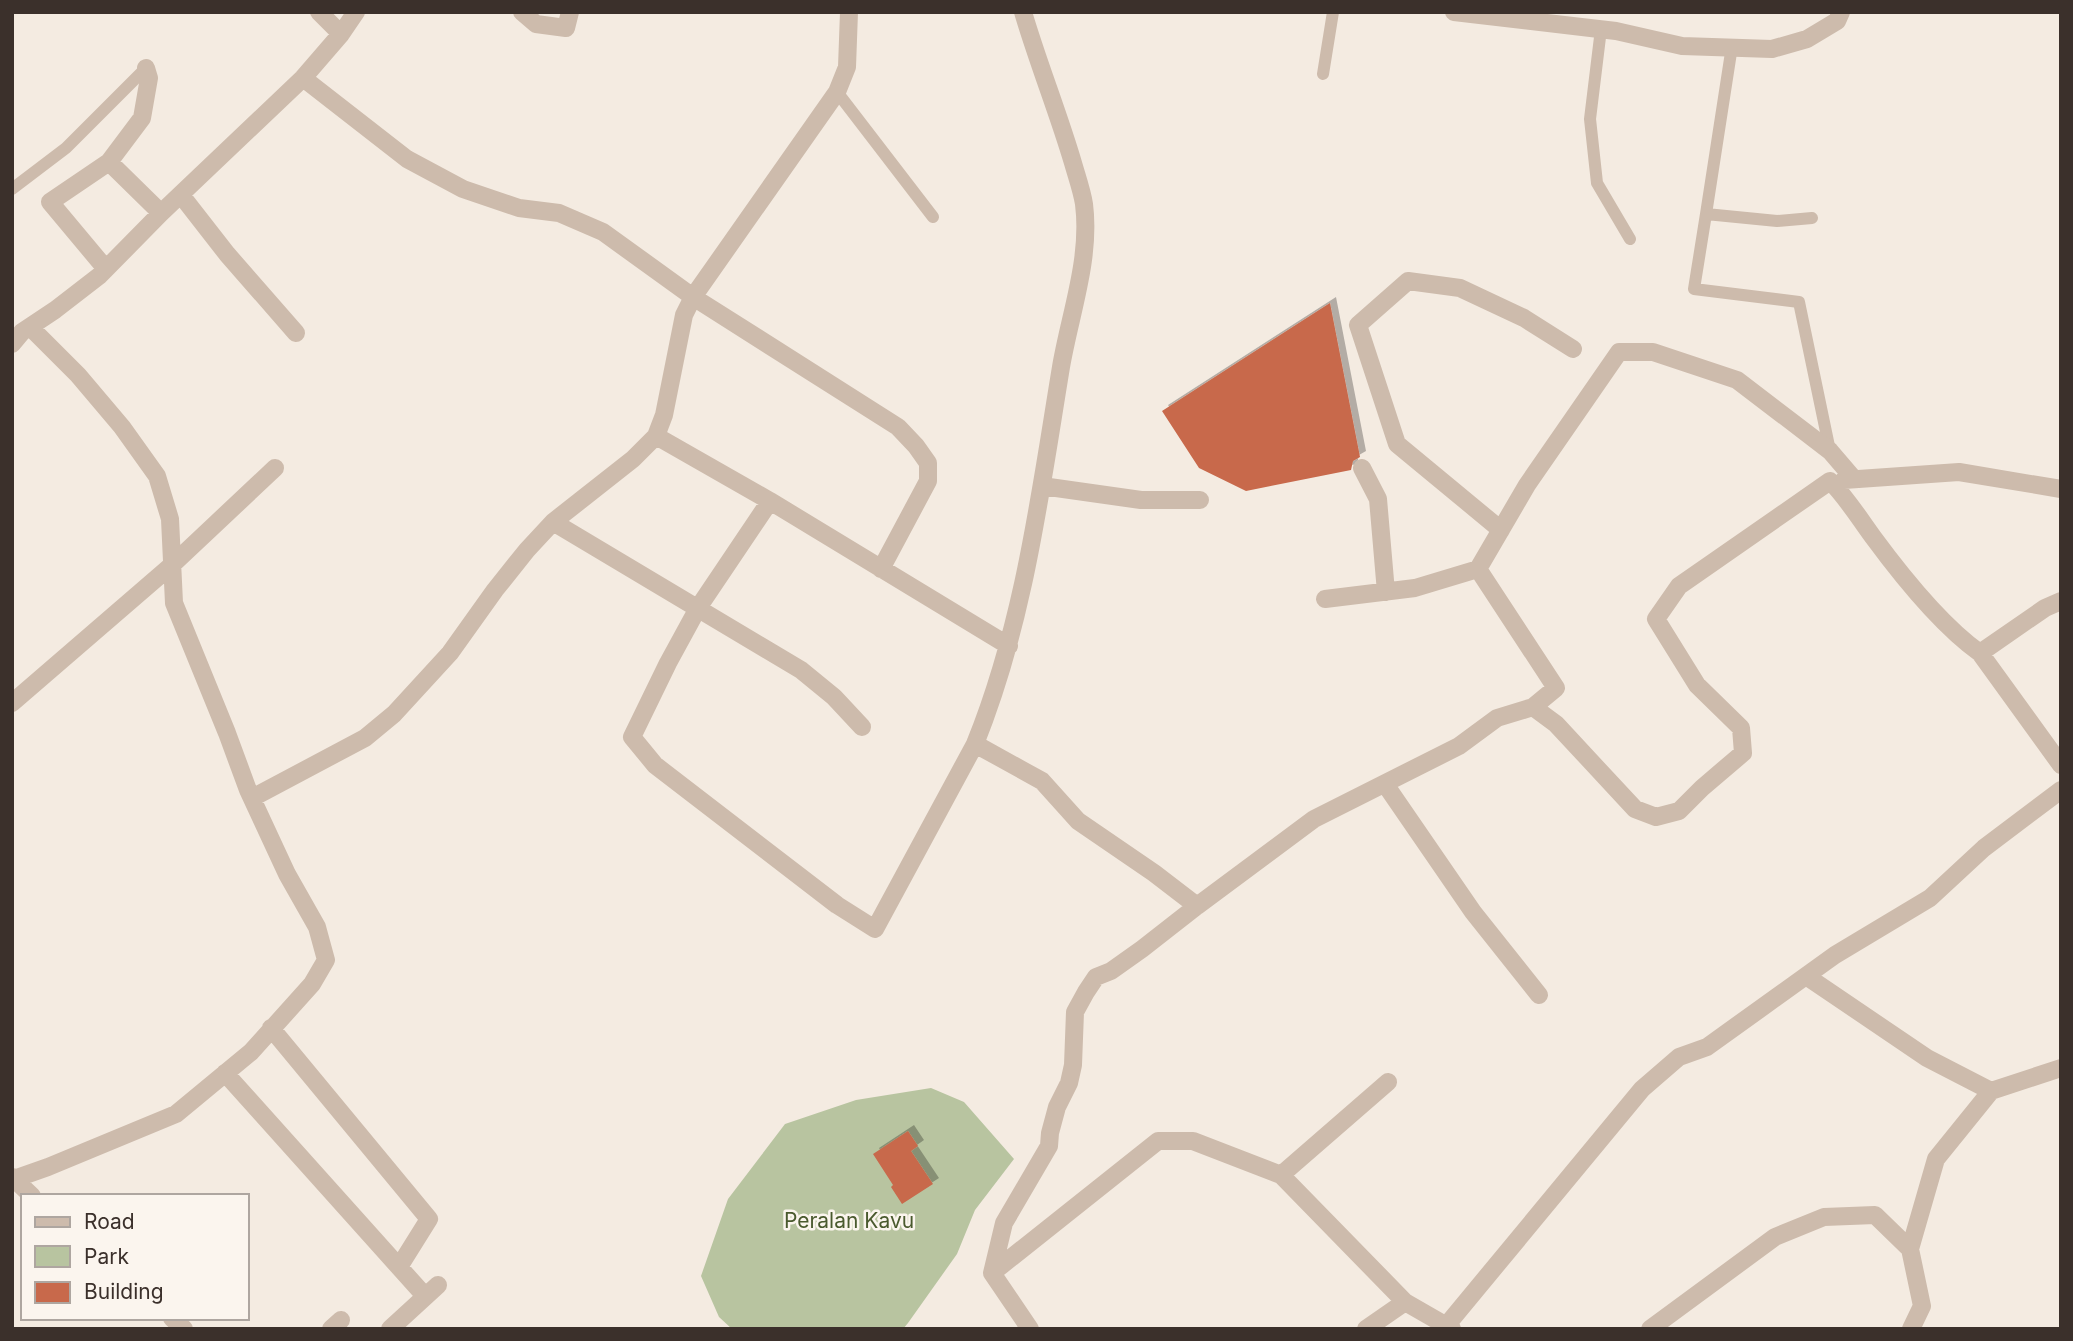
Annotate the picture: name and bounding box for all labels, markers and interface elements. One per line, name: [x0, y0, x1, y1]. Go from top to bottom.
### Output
legend: [21, 1194, 248, 1320]
park label: Peralan Kavu: [784, 1208, 914, 1233]
text: Road: [84, 1209, 135, 1234]
text: Park: [84, 1244, 129, 1269]
text: Building: [84, 1279, 164, 1304]

